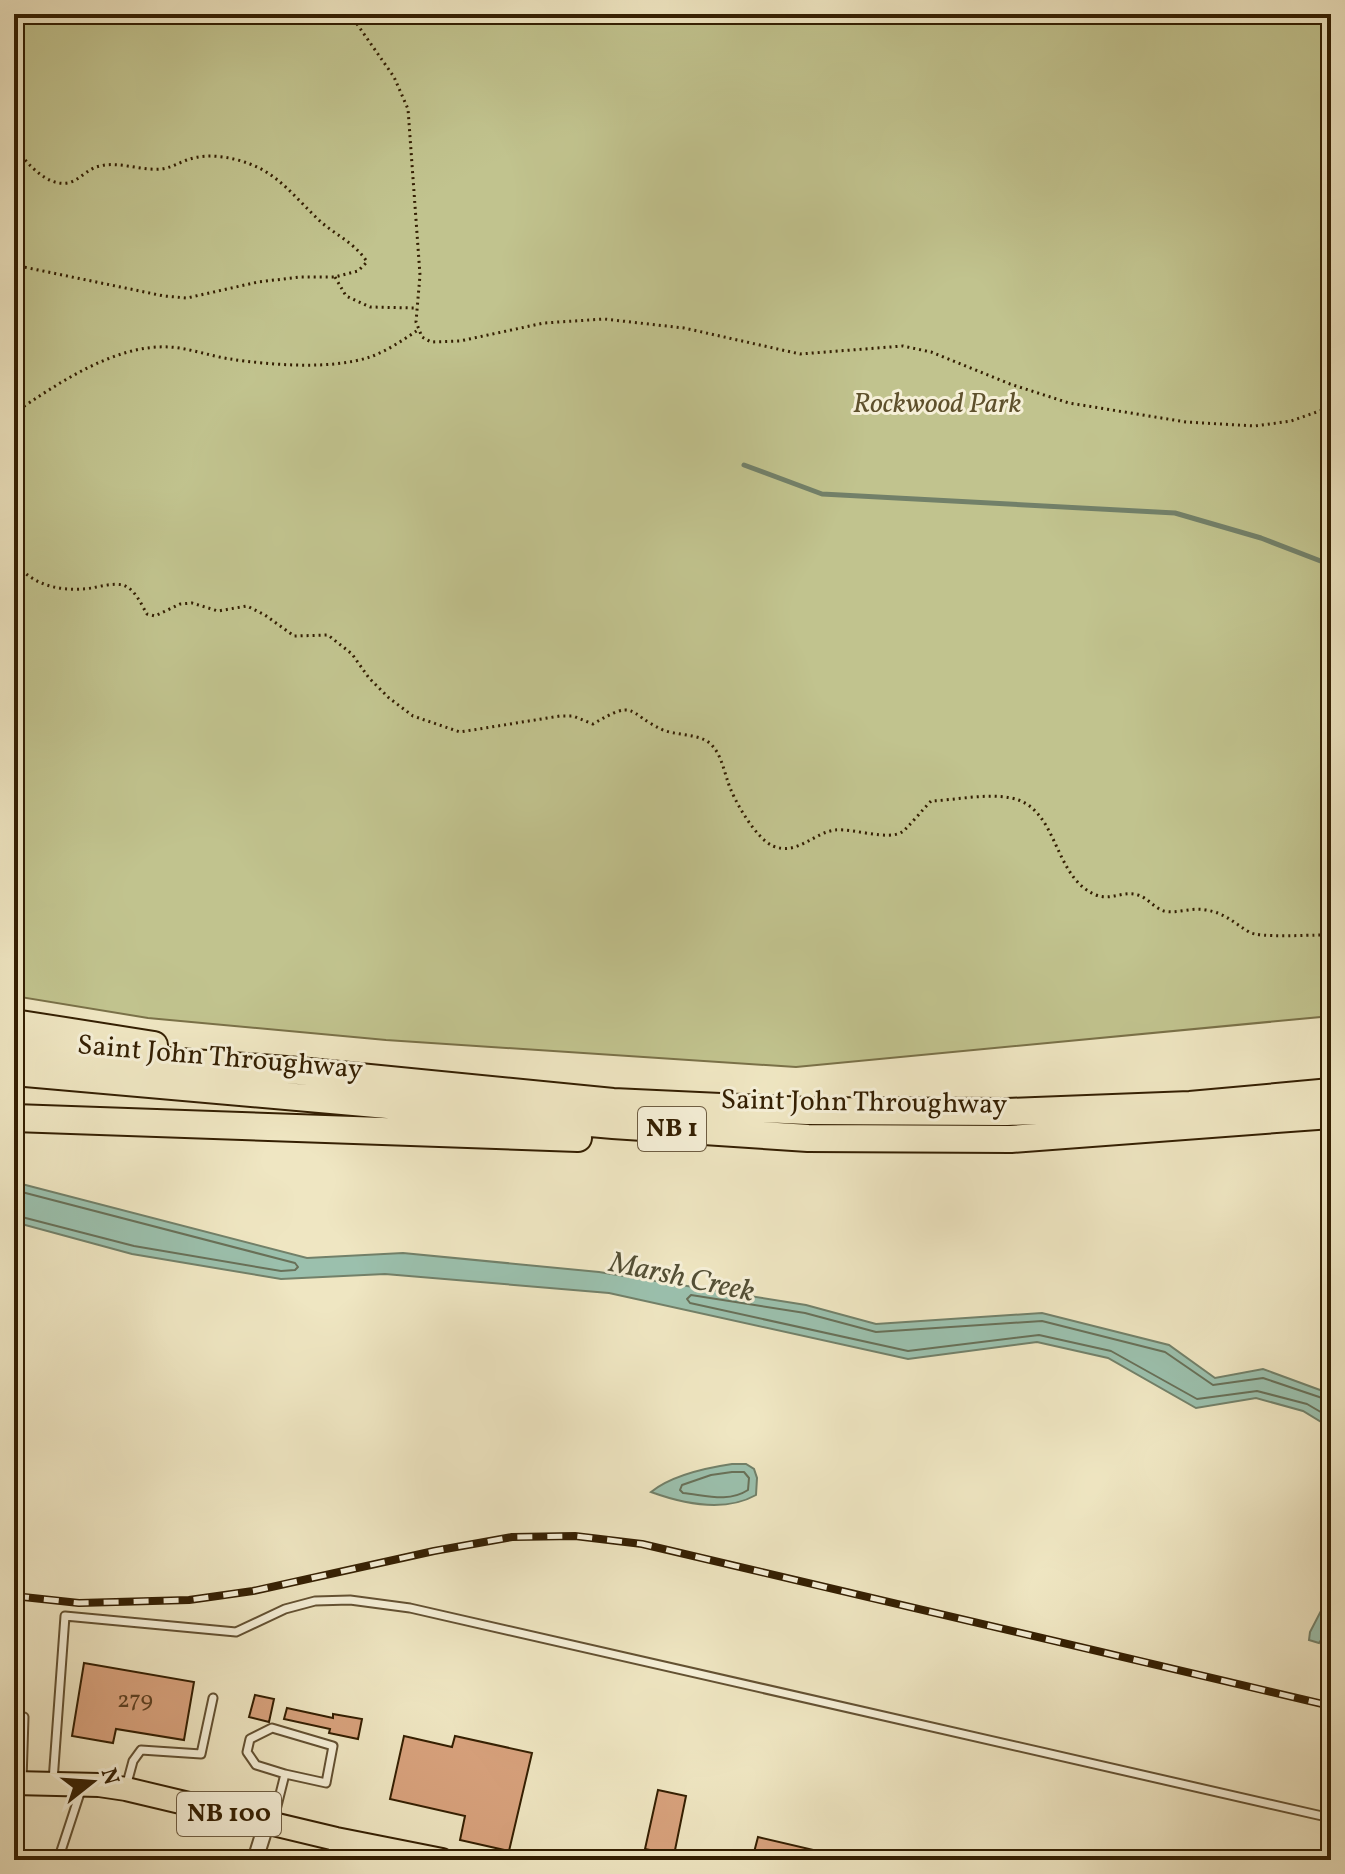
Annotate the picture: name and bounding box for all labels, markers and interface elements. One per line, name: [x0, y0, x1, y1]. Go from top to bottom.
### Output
park label: Rockwood Park: [853, 385, 1021, 424]
street label: Saint John Throughway: [75, 1026, 365, 1090]
street label: Saint John Throughway: [720, 1081, 1008, 1125]
road number: NB 1: [638, 1107, 706, 1151]
water label: Marsh Creek: [605, 1242, 758, 1314]
house number: 279: [117, 1684, 153, 1718]
north arrow: [52, 1742, 132, 1822]
text: N: [92, 1765, 126, 1789]
road number: NB 100: [177, 1792, 281, 1836]

